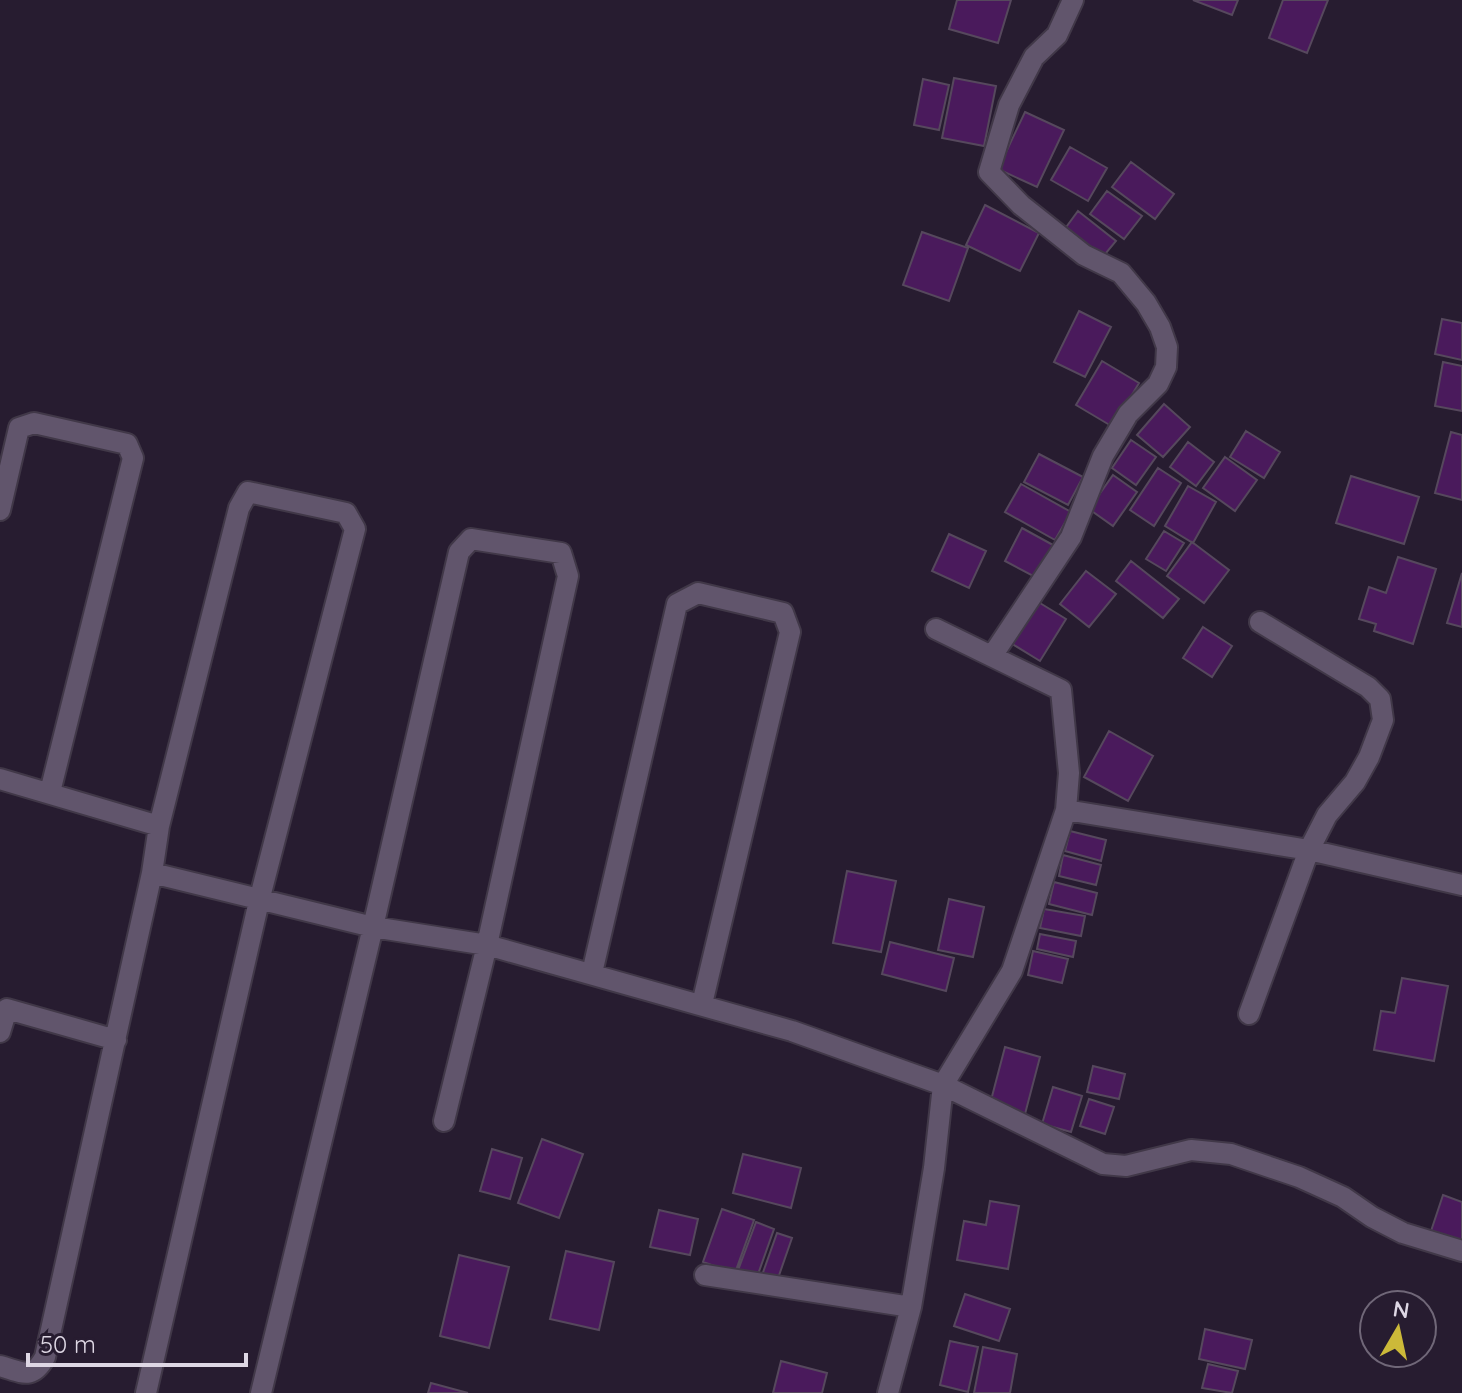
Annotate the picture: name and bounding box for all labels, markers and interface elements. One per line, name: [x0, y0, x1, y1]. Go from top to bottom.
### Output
north arrow: [1358, 1289, 1438, 1369]
text: N: [1391, 1294, 1411, 1324]
scale bar: [28, 1317, 246, 1367]
text: 50 m: [40, 1329, 96, 1359]

